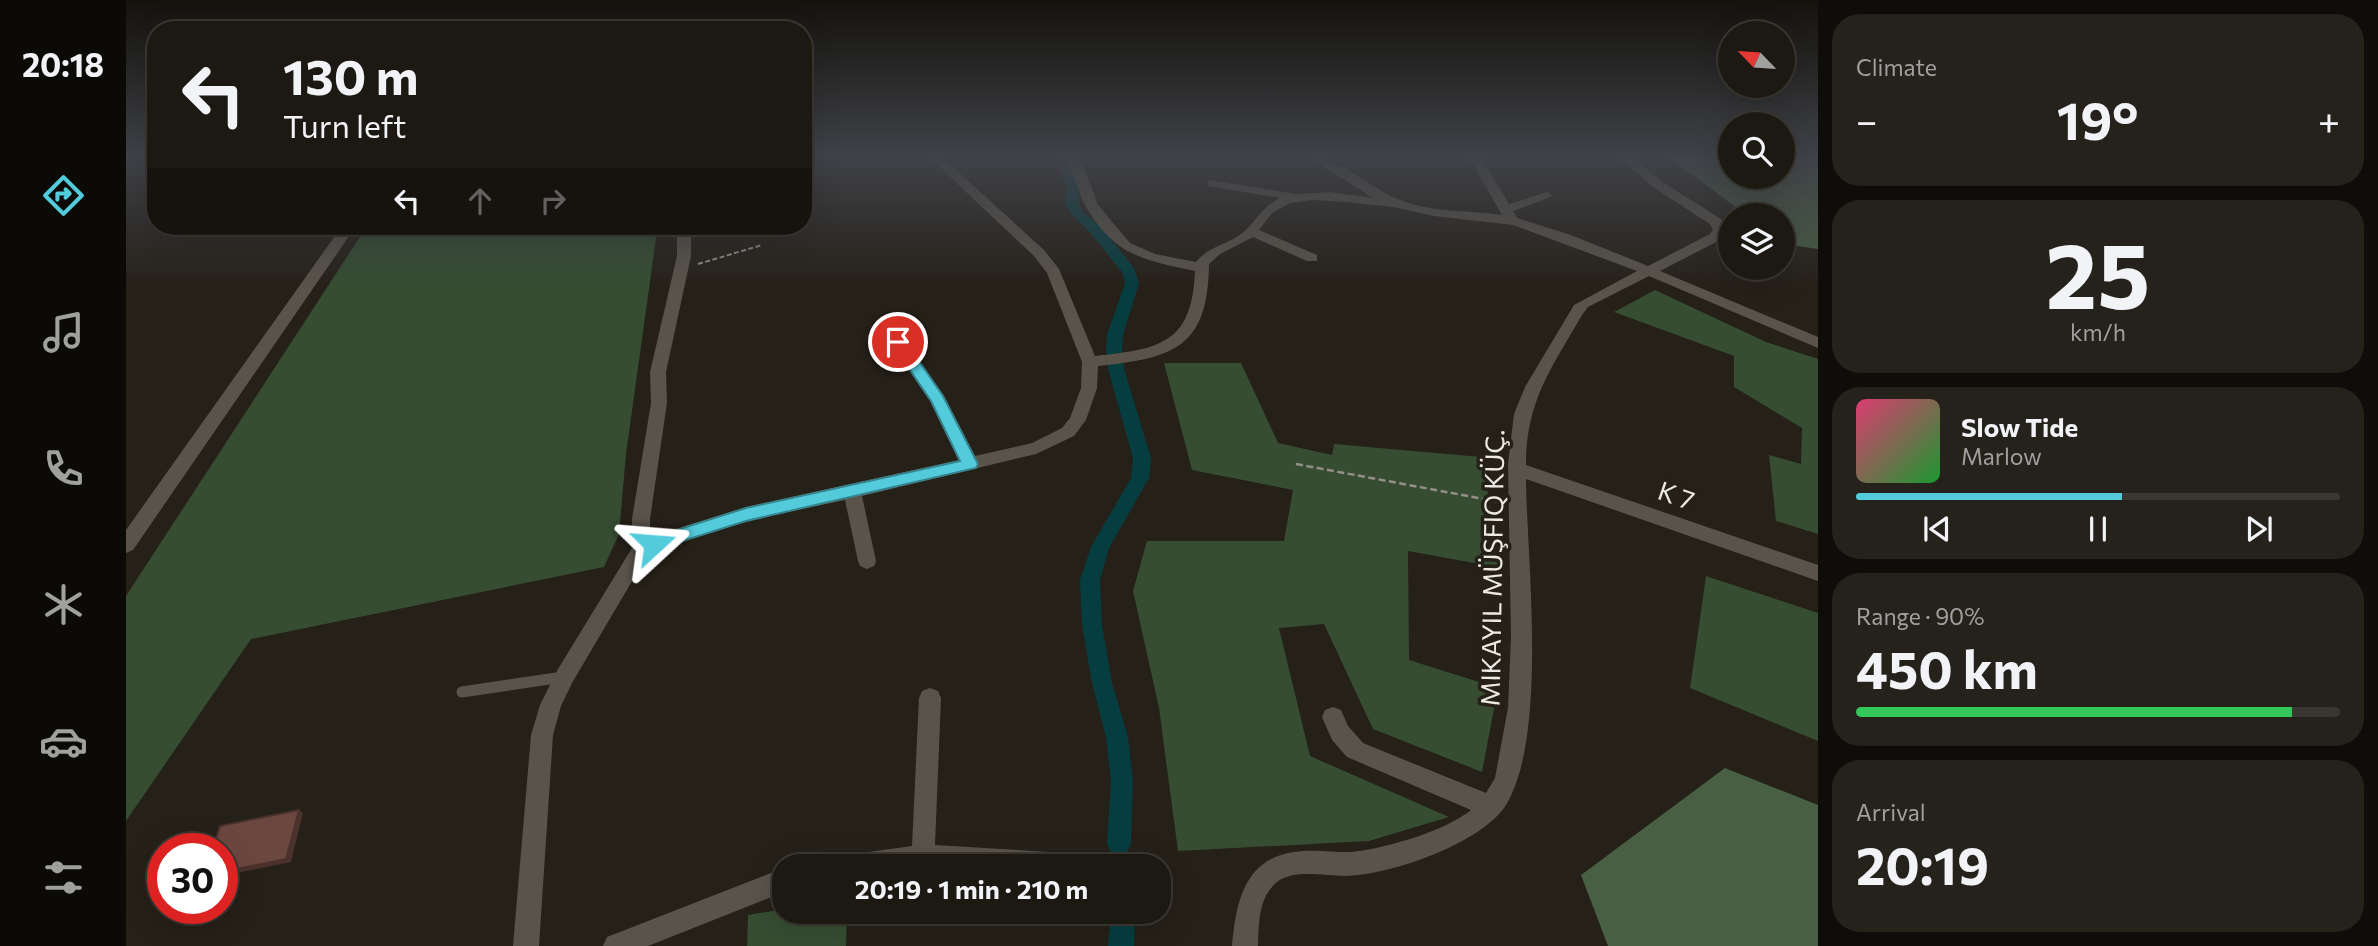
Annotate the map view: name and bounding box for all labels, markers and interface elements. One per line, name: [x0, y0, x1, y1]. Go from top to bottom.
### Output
north arrow: [1718, 21, 1796, 98]
map controls: [1718, 21, 1795, 280]
text: 20:18: [22, 44, 104, 84]
text: 130 m: [283, 45, 418, 105]
icon: left: [168, 49, 259, 140]
text: Climate: [1856, 53, 1937, 81]
text: 19°: [2057, 87, 2138, 151]
text: −: [1856, 96, 1878, 143]
text: +: [2318, 96, 2340, 143]
text: Turn left: [283, 105, 407, 145]
button: search: [1718, 112, 1795, 189]
icon: directions: [39, 171, 88, 220]
icon: left: [388, 182, 426, 220]
icon: ahead: [461, 182, 499, 220]
icon: right: [534, 182, 572, 220]
button: layers: [1718, 203, 1795, 280]
text: 25: [2046, 216, 2150, 328]
icon: music: [39, 308, 88, 357]
pin: [868, 312, 928, 372]
text: km/h: [2070, 318, 2126, 346]
icon: arrive: [879, 323, 917, 361]
text: Slow Tide: [1961, 411, 2078, 442]
street label: MIKAYIL MÜŞFIQ KÜÇ.: [1474, 429, 1509, 707]
text: Marlow: [1961, 442, 2042, 470]
icon: phone: [39, 444, 88, 493]
street label: K 7: [1654, 474, 1699, 515]
position arrow: [617, 507, 691, 581]
icon: previous: [1918, 510, 1956, 548]
icon: pause: [2079, 510, 2117, 548]
icon: next: [2240, 510, 2278, 548]
icon: climate: [39, 580, 88, 629]
text: Range · 90%: [1856, 602, 1984, 630]
text: 450 km: [1856, 636, 2038, 700]
icon: car: [39, 717, 88, 766]
text: Arrival: [1856, 798, 1926, 826]
text: 20:19: [1856, 832, 1989, 896]
speed limit sign: 30: [147, 833, 238, 924]
icon: filters: [39, 853, 88, 902]
text: 20:19 · 1 min · 210 m: [855, 873, 1088, 904]

